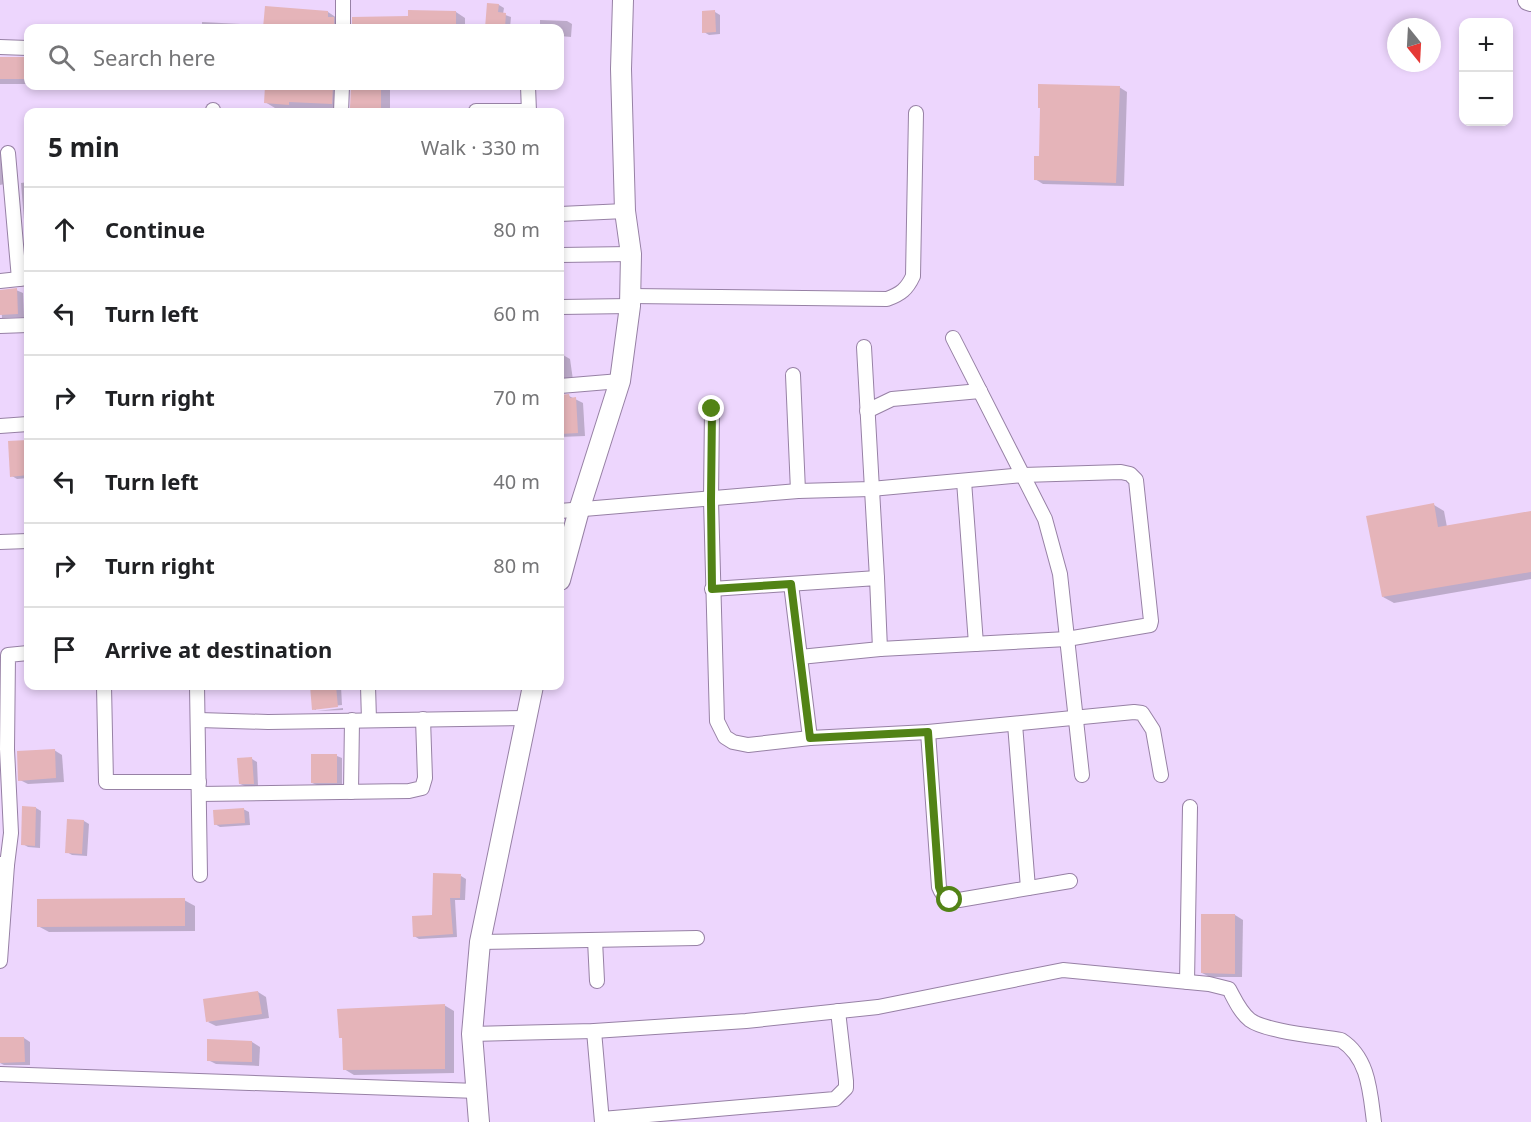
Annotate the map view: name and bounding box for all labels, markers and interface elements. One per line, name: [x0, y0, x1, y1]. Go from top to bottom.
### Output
north arrow: [1387, 18, 1441, 72]
map controls: [1459, 18, 1513, 126]
button: +: [1459, 18, 1513, 72]
search box: [24, 24, 564, 90]
icon: search: [45, 41, 78, 74]
text: Search here: [93, 42, 215, 72]
button: −: [1459, 72, 1513, 126]
text: 5 min: [48, 129, 120, 165]
text: Walk · 330 m: [421, 134, 540, 161]
icon: ahead: [48, 213, 81, 246]
text: Continue: [105, 214, 205, 244]
text: 80 m: [493, 216, 540, 243]
icon: left: [48, 297, 81, 330]
text: Turn left: [105, 298, 199, 328]
text: 60 m: [493, 300, 540, 327]
icon: right: [48, 381, 81, 414]
text: Turn right: [105, 382, 215, 412]
text: 70 m: [493, 384, 540, 411]
route end: [698, 395, 724, 421]
icon: left: [48, 465, 81, 498]
text: Turn left: [105, 466, 199, 496]
text: 40 m: [493, 468, 540, 495]
icon: right: [48, 549, 81, 582]
text: Turn right: [105, 550, 215, 580]
text: 80 m: [493, 552, 540, 579]
icon: arrive: [48, 633, 81, 666]
text: Arrive at destination: [105, 634, 332, 664]
route start: [936, 886, 962, 912]

